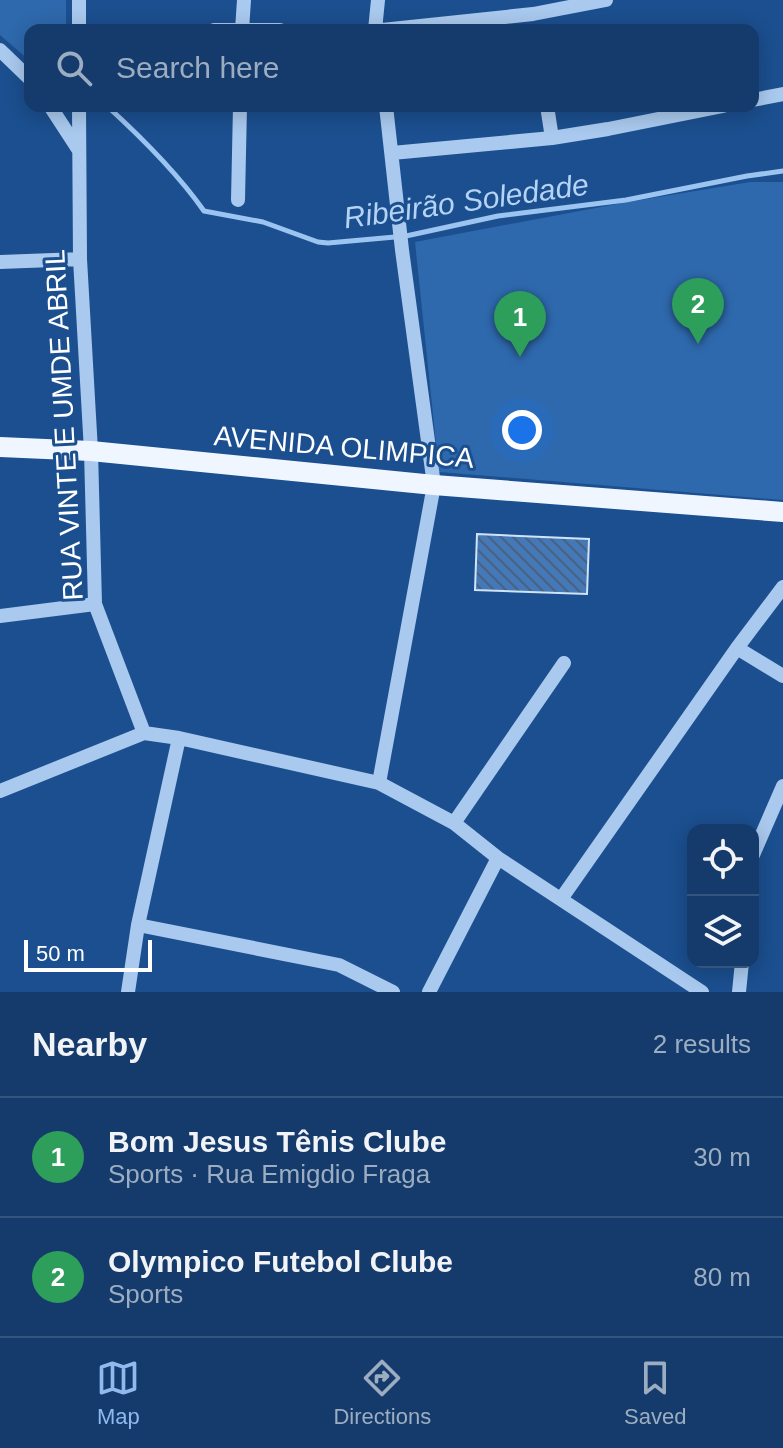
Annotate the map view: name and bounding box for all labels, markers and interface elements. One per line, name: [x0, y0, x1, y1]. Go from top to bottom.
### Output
search box: [24, 24, 759, 112]
icon: search: [52, 46, 96, 90]
text: Search here: [116, 51, 279, 84]
water label: Ribeirão Soledade: [341, 167, 591, 235]
street label: RUA VINTE E UMDE ABRIL: [39, 249, 89, 601]
pin: 2: [672, 278, 724, 344]
pin: 1: [494, 291, 546, 357]
your location: [502, 410, 542, 450]
street label: AVENIDA OLIMPICA: [213, 420, 476, 474]
map controls: [687, 824, 759, 968]
button: locate: [687, 824, 759, 896]
button: layers: [687, 896, 759, 968]
scale bar: [24, 936, 152, 972]
text: 50 m: [36, 941, 85, 966]
text: Nearby: [32, 1025, 147, 1063]
text: 2 results: [653, 1029, 751, 1059]
text: Bom Jesus Tênis Clube: [108, 1125, 446, 1158]
text: 1: [51, 1142, 65, 1172]
text: 30 m: [693, 1142, 751, 1172]
text: Sports · Rua Emigdio Fraga: [108, 1159, 430, 1189]
text: Olympico Futebol Clube: [108, 1245, 453, 1278]
text: 2: [51, 1262, 65, 1292]
text: 80 m: [693, 1262, 751, 1292]
text: Sports: [108, 1279, 183, 1309]
tab: Map: [96, 1356, 140, 1430]
tab: Directions: [333, 1356, 431, 1430]
tab: Saved: [624, 1356, 687, 1430]

